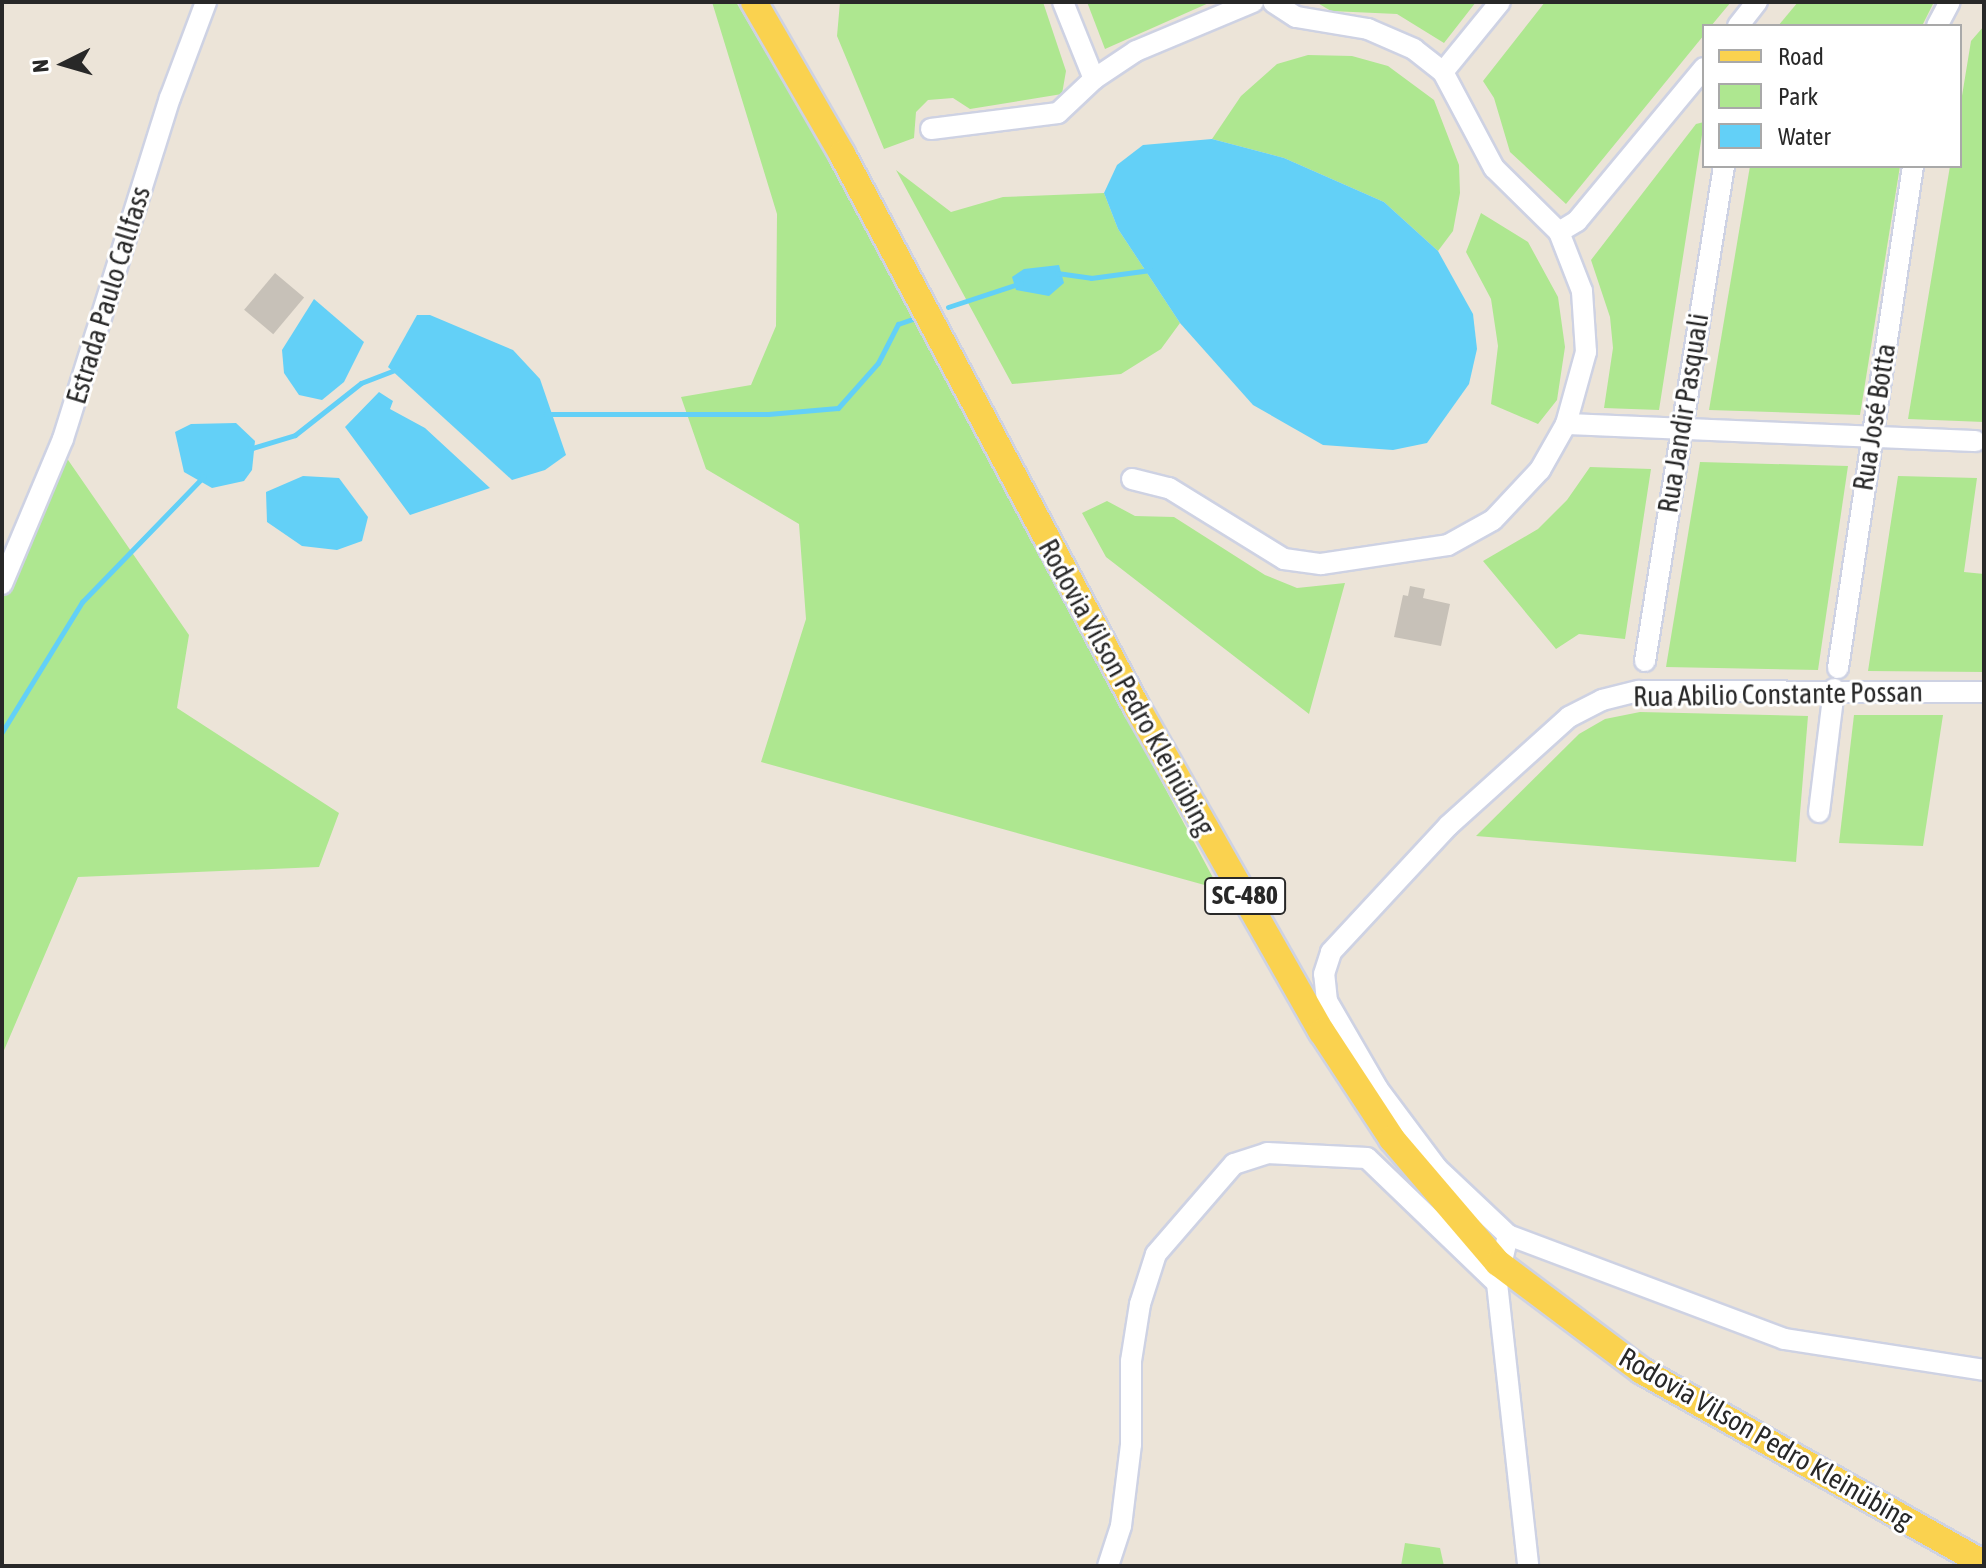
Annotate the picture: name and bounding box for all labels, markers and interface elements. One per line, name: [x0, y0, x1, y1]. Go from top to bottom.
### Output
north arrow: [24, 24, 104, 104]
legend: [1702, 24, 1962, 168]
text: Road: [1778, 43, 1824, 70]
text: N: [27, 58, 54, 74]
text: Park: [1778, 83, 1818, 110]
text: Water: [1778, 123, 1831, 150]
street label: Estrada Paulo Callfass: [59, 182, 157, 408]
street label: Rua Jandir Pasquali: [1651, 311, 1715, 515]
street label: Rua José Botta: [1846, 341, 1902, 493]
street label: Rodovia Vilson Pedro Kleinübing: [1032, 533, 1222, 841]
street label: Rua Abilio Constante Possan: [1633, 675, 1923, 713]
road number: SC-480: [1203, 874, 1287, 918]
street label: Rodovia Vilson Pedro Kleinübing: [1613, 1340, 1919, 1536]

